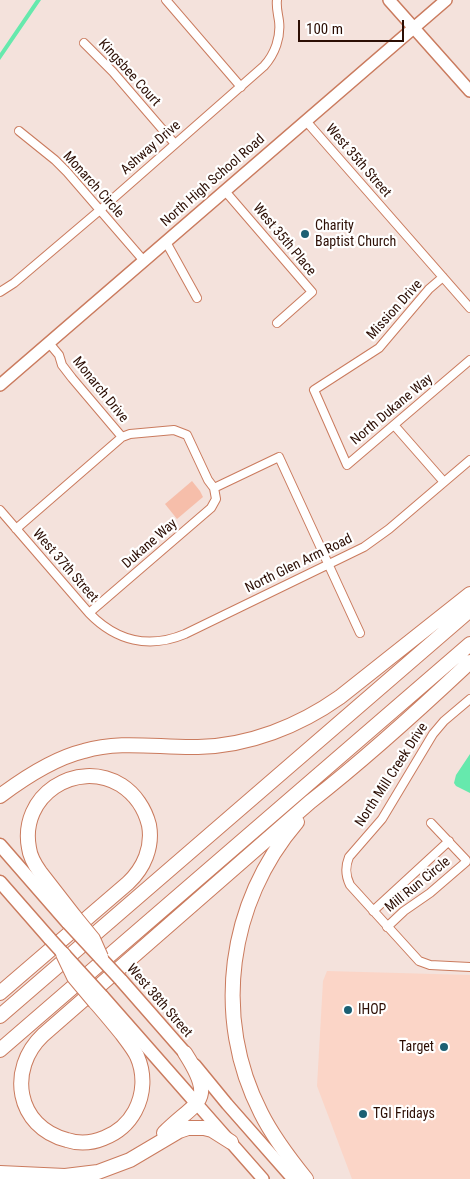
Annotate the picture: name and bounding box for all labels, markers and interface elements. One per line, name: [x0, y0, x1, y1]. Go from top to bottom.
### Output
scale bar: [300, 10, 406, 42]
text: 100 m: [306, 20, 343, 38]
street label: Kingsbee Court: [94, 36, 164, 110]
street label: Ashway Drive: [118, 117, 184, 179]
street label: West 35th Street: [322, 121, 394, 201]
street label: North High School Road: [158, 131, 268, 231]
street label: Monarch Circle: [59, 148, 127, 222]
street label: West 35th Place: [249, 200, 319, 280]
place label: Charity Baptist Church: [315, 218, 396, 250]
marker: Charity Baptist Church: [299, 228, 311, 240]
street label: Mission Drive: [364, 277, 426, 343]
street label: Monarch Drive: [68, 354, 132, 426]
street label: North Dukane Way: [348, 371, 436, 449]
street label: Dukane Way: [119, 516, 181, 572]
street label: West 37th Street: [29, 526, 101, 606]
street label: North Glen Arm Road: [243, 531, 355, 597]
street label: North Mill Creek Drive: [352, 720, 432, 830]
street label: Mill Run Circle: [382, 854, 454, 916]
street label: West 38th Street: [123, 961, 195, 1041]
place label: IHOP: [358, 1002, 386, 1018]
marker: IHOP: [342, 1004, 354, 1016]
place label: Target: [399, 1039, 434, 1055]
marker: Target: [438, 1041, 450, 1053]
place label: TGI Fridays: [373, 1106, 435, 1122]
marker: TGI Fridays: [357, 1108, 369, 1120]

